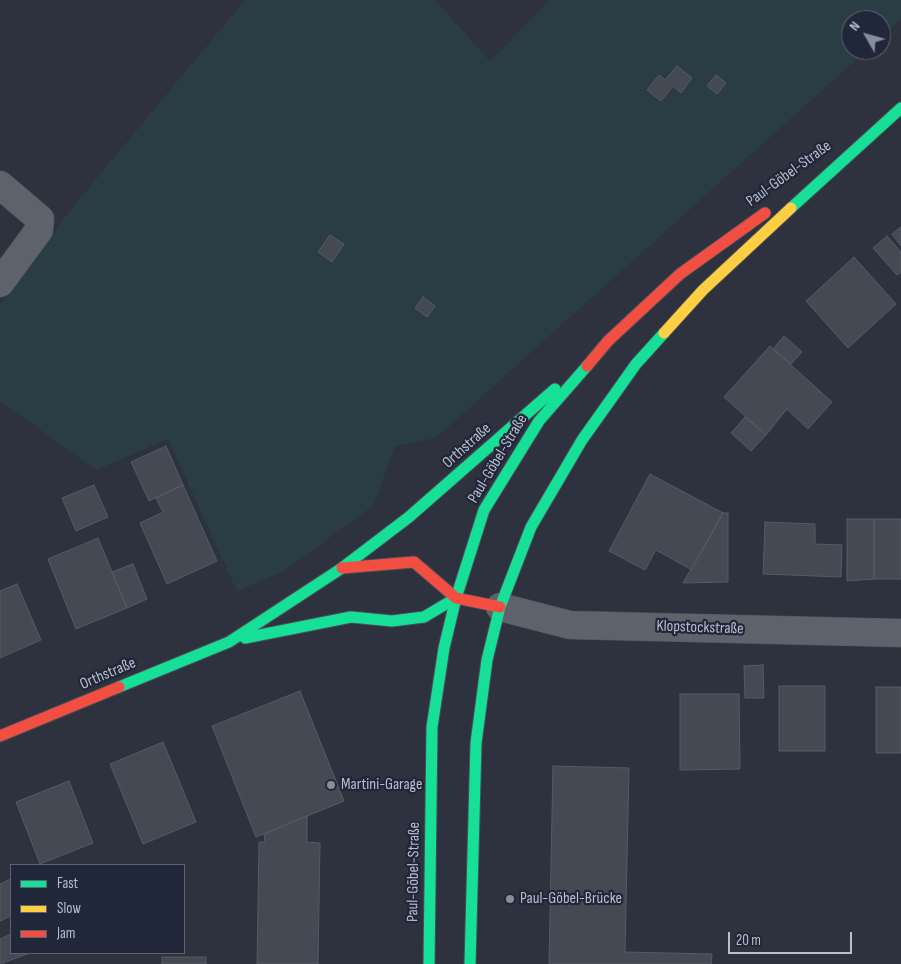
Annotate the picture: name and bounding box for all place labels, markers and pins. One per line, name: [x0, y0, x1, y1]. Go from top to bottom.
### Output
place label: Martini-Garage: [341, 775, 422, 795]
marker: Martini-Garage: [325, 779, 337, 791]
place label: Paul-Göbel-Brücke: [520, 889, 622, 909]
marker: Paul-Göbel-Brücke: [504, 893, 516, 905]

